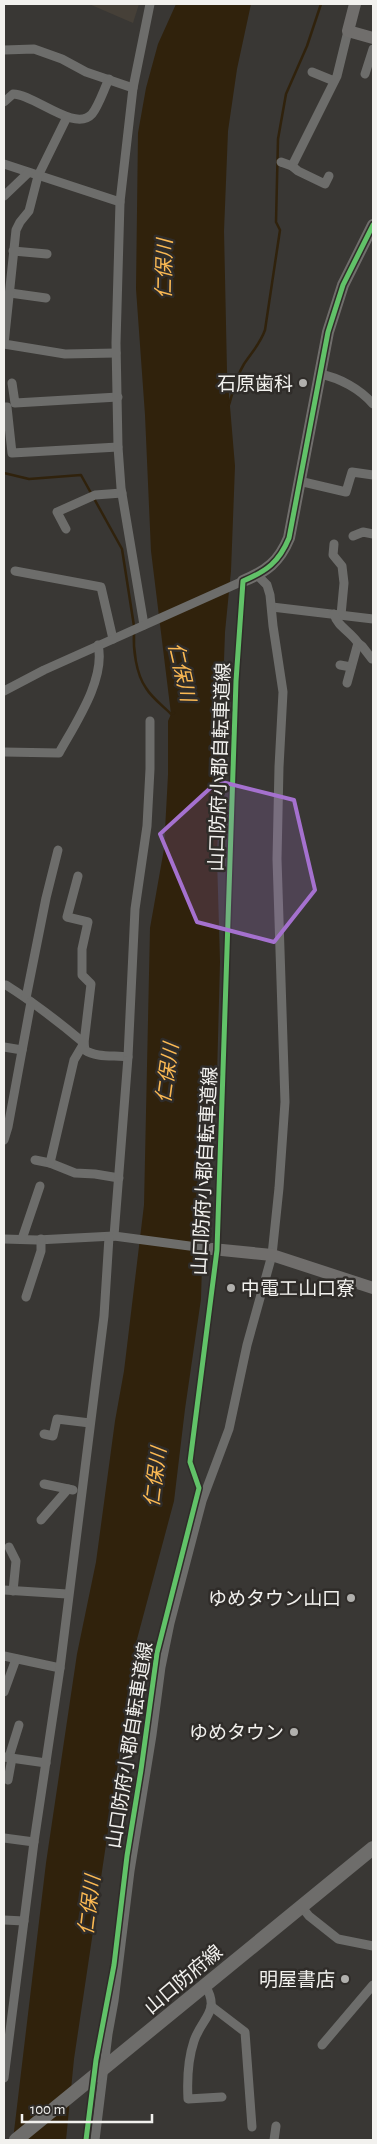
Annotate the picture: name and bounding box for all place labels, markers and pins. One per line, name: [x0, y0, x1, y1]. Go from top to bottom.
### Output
place label: 石原歯科: [217, 374, 293, 394]
marker: 石原歯科: [297, 377, 309, 389]
place label: 中電工山口寮: [241, 1278, 355, 1299]
marker: 中電工山口寮: [225, 1282, 237, 1294]
place label: ゆめタウン山口: [208, 1589, 341, 1609]
marker: ゆめタウン山口: [345, 1592, 357, 1604]
place label: ゆめタウン: [189, 1723, 284, 1743]
marker: ゆめタウン: [288, 1726, 300, 1738]
place label: 明屋書店: [259, 1969, 335, 1990]
marker: 明屋書店: [339, 1973, 351, 1985]

